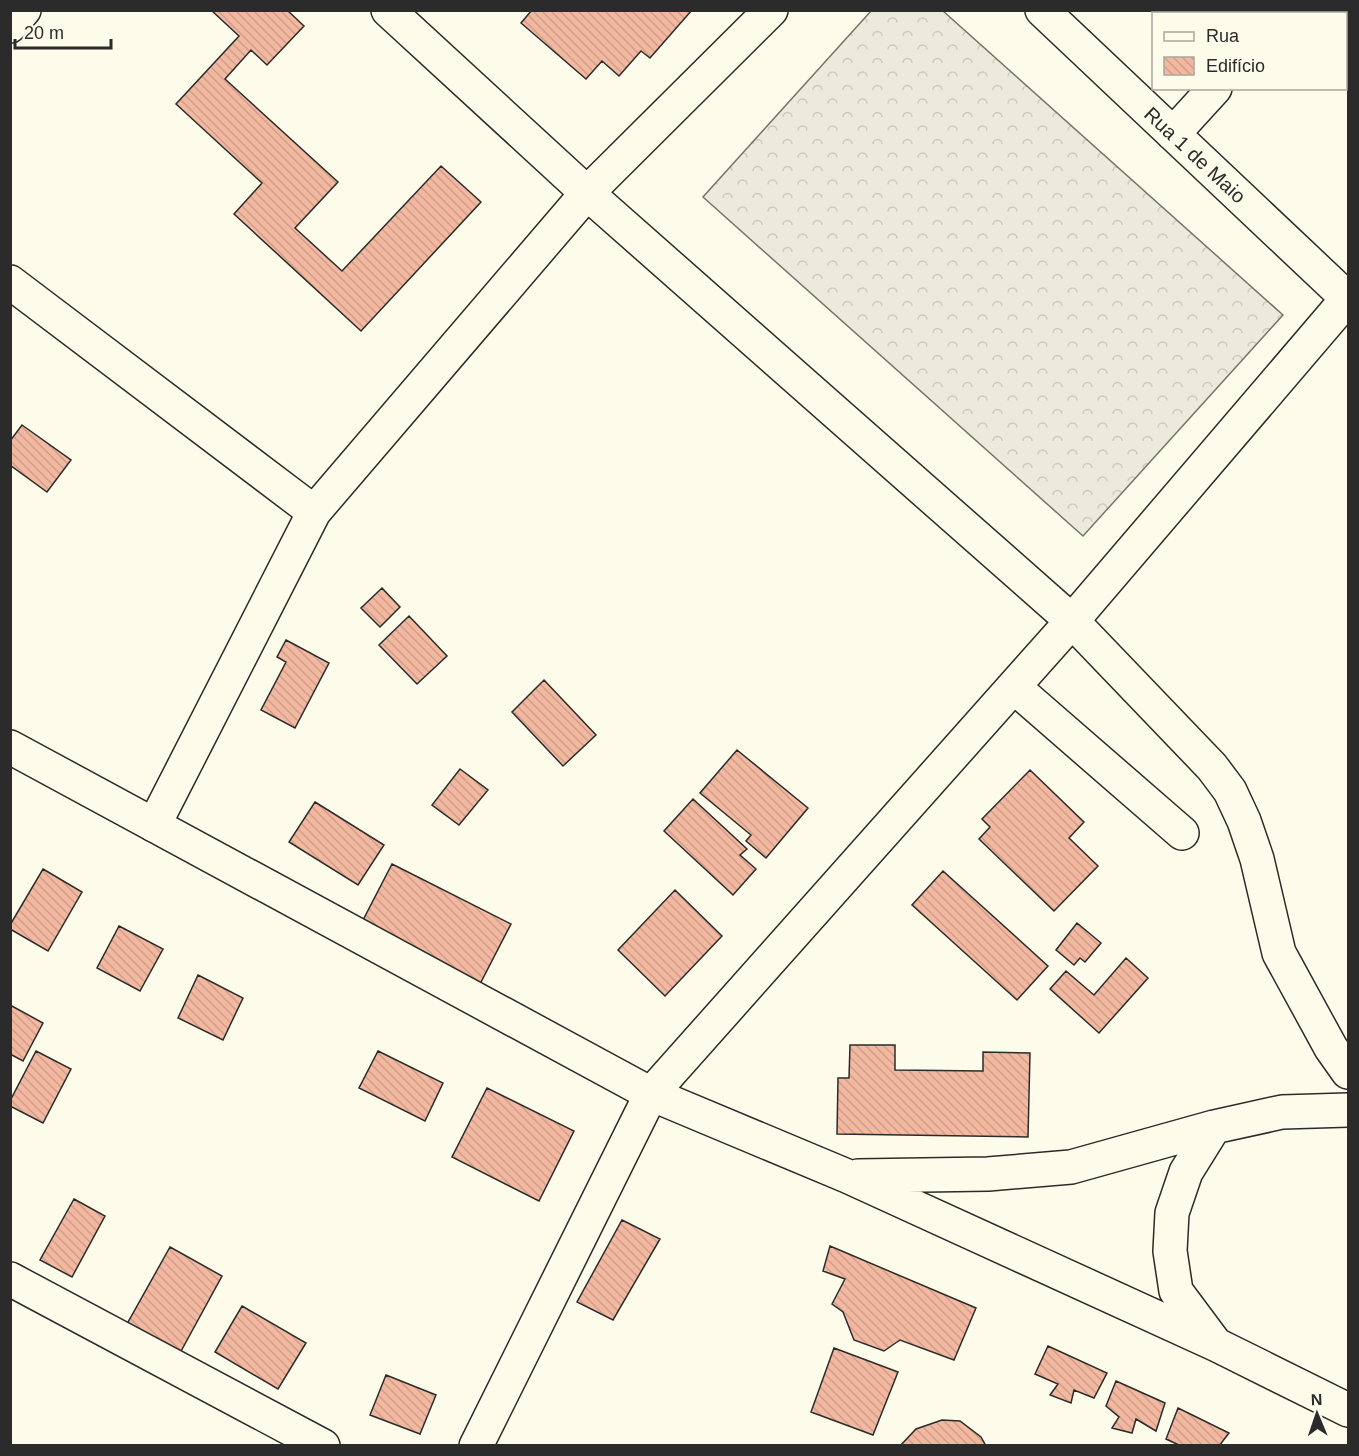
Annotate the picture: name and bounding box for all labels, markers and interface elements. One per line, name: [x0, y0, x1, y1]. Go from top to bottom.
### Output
scale bar: [15, 12, 111, 50]
legend: [1152, 12, 1347, 90]
text: 20 m: [24, 23, 64, 43]
text: Rua: [1206, 26, 1240, 46]
text: Edifício: [1206, 56, 1265, 76]
street label: Rua 1 de Maio: [1140, 103, 1250, 207]
north arrow: [1287, 1384, 1347, 1444]
text: N: [1310, 1391, 1323, 1408]

